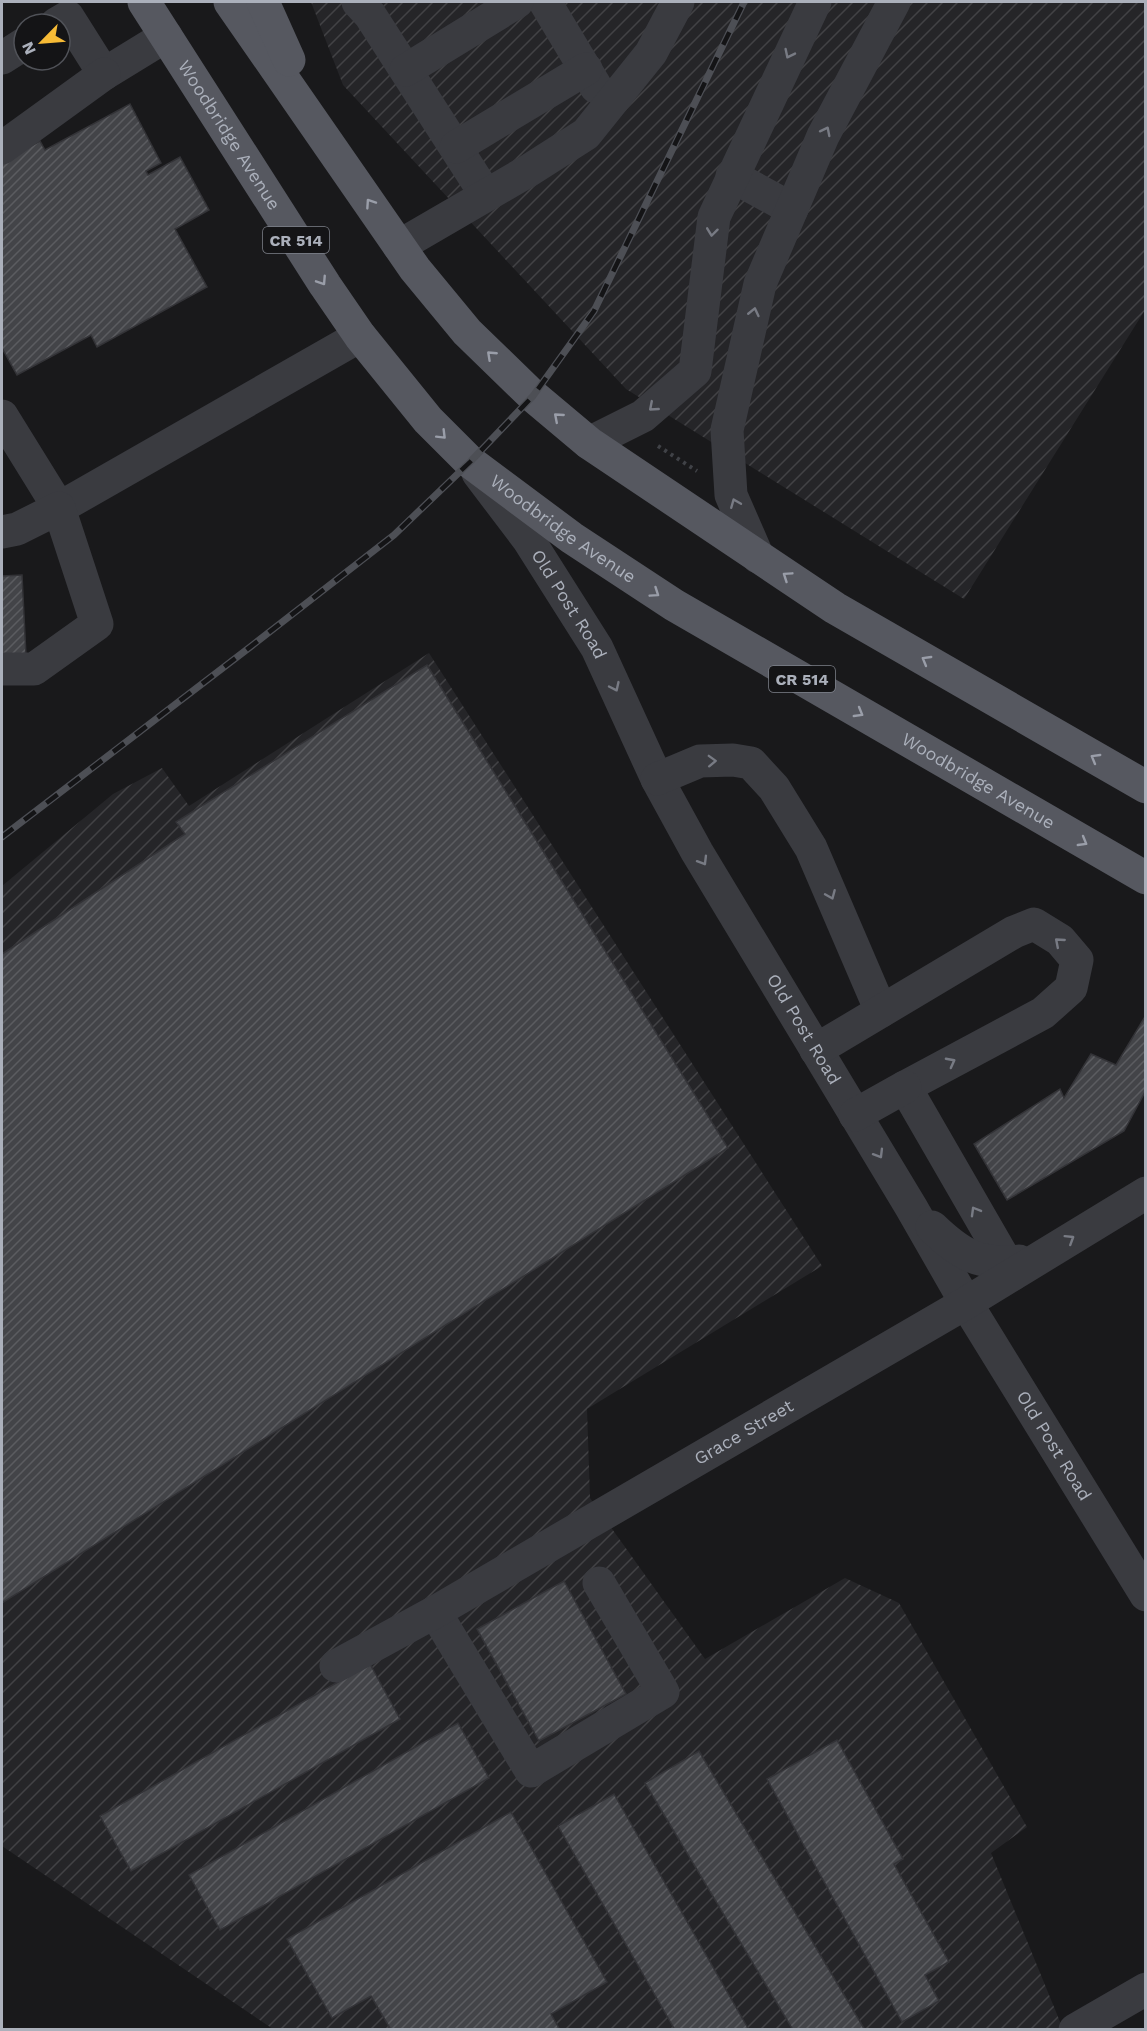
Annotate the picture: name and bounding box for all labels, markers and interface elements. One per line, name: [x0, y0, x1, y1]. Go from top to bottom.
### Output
north arrow: [12, 12, 72, 72]
text: N: [18, 39, 40, 58]
one-way arrow: [785, 48, 796, 58]
street label: Woodbridge Avenue: [174, 56, 285, 214]
one-way arrow: [819, 127, 830, 138]
one-way arrow: [366, 199, 377, 210]
road number: CR 514: [263, 227, 329, 253]
one-way arrow: [706, 228, 718, 237]
one-way arrow: [315, 275, 327, 285]
one-way arrow: [746, 307, 759, 317]
one-way arrow: [487, 352, 498, 363]
one-way arrow: [649, 400, 660, 411]
one-way arrow: [554, 413, 565, 424]
one-way arrow: [434, 427, 445, 438]
street label: Woodbridge Avenue: [486, 470, 640, 587]
one-way arrow: [730, 498, 742, 509]
street label: Old Post Road: [527, 545, 612, 662]
one-way arrow: [783, 572, 794, 583]
one-way arrow: [649, 585, 659, 597]
one-way arrow: [922, 656, 932, 667]
road number: CR 514: [769, 666, 835, 692]
one-way arrow: [608, 681, 620, 692]
one-way arrow: [853, 705, 863, 717]
street label: Woodbridge Avenue: [898, 728, 1059, 833]
one-way arrow: [1091, 753, 1101, 765]
one-way arrow: [708, 754, 717, 767]
one-way arrow: [1077, 835, 1087, 846]
one-way arrow: [695, 855, 707, 865]
one-way arrow: [824, 889, 836, 900]
one-way arrow: [1056, 938, 1066, 949]
street label: Old Post Road: [763, 970, 846, 1088]
one-way arrow: [945, 1058, 956, 1069]
one-way arrow: [872, 1148, 884, 1158]
one-way arrow: [971, 1207, 983, 1217]
one-way arrow: [1064, 1235, 1074, 1247]
street label: Old Post Road: [1013, 1387, 1096, 1504]
street label: Grace Street: [690, 1395, 797, 1469]

